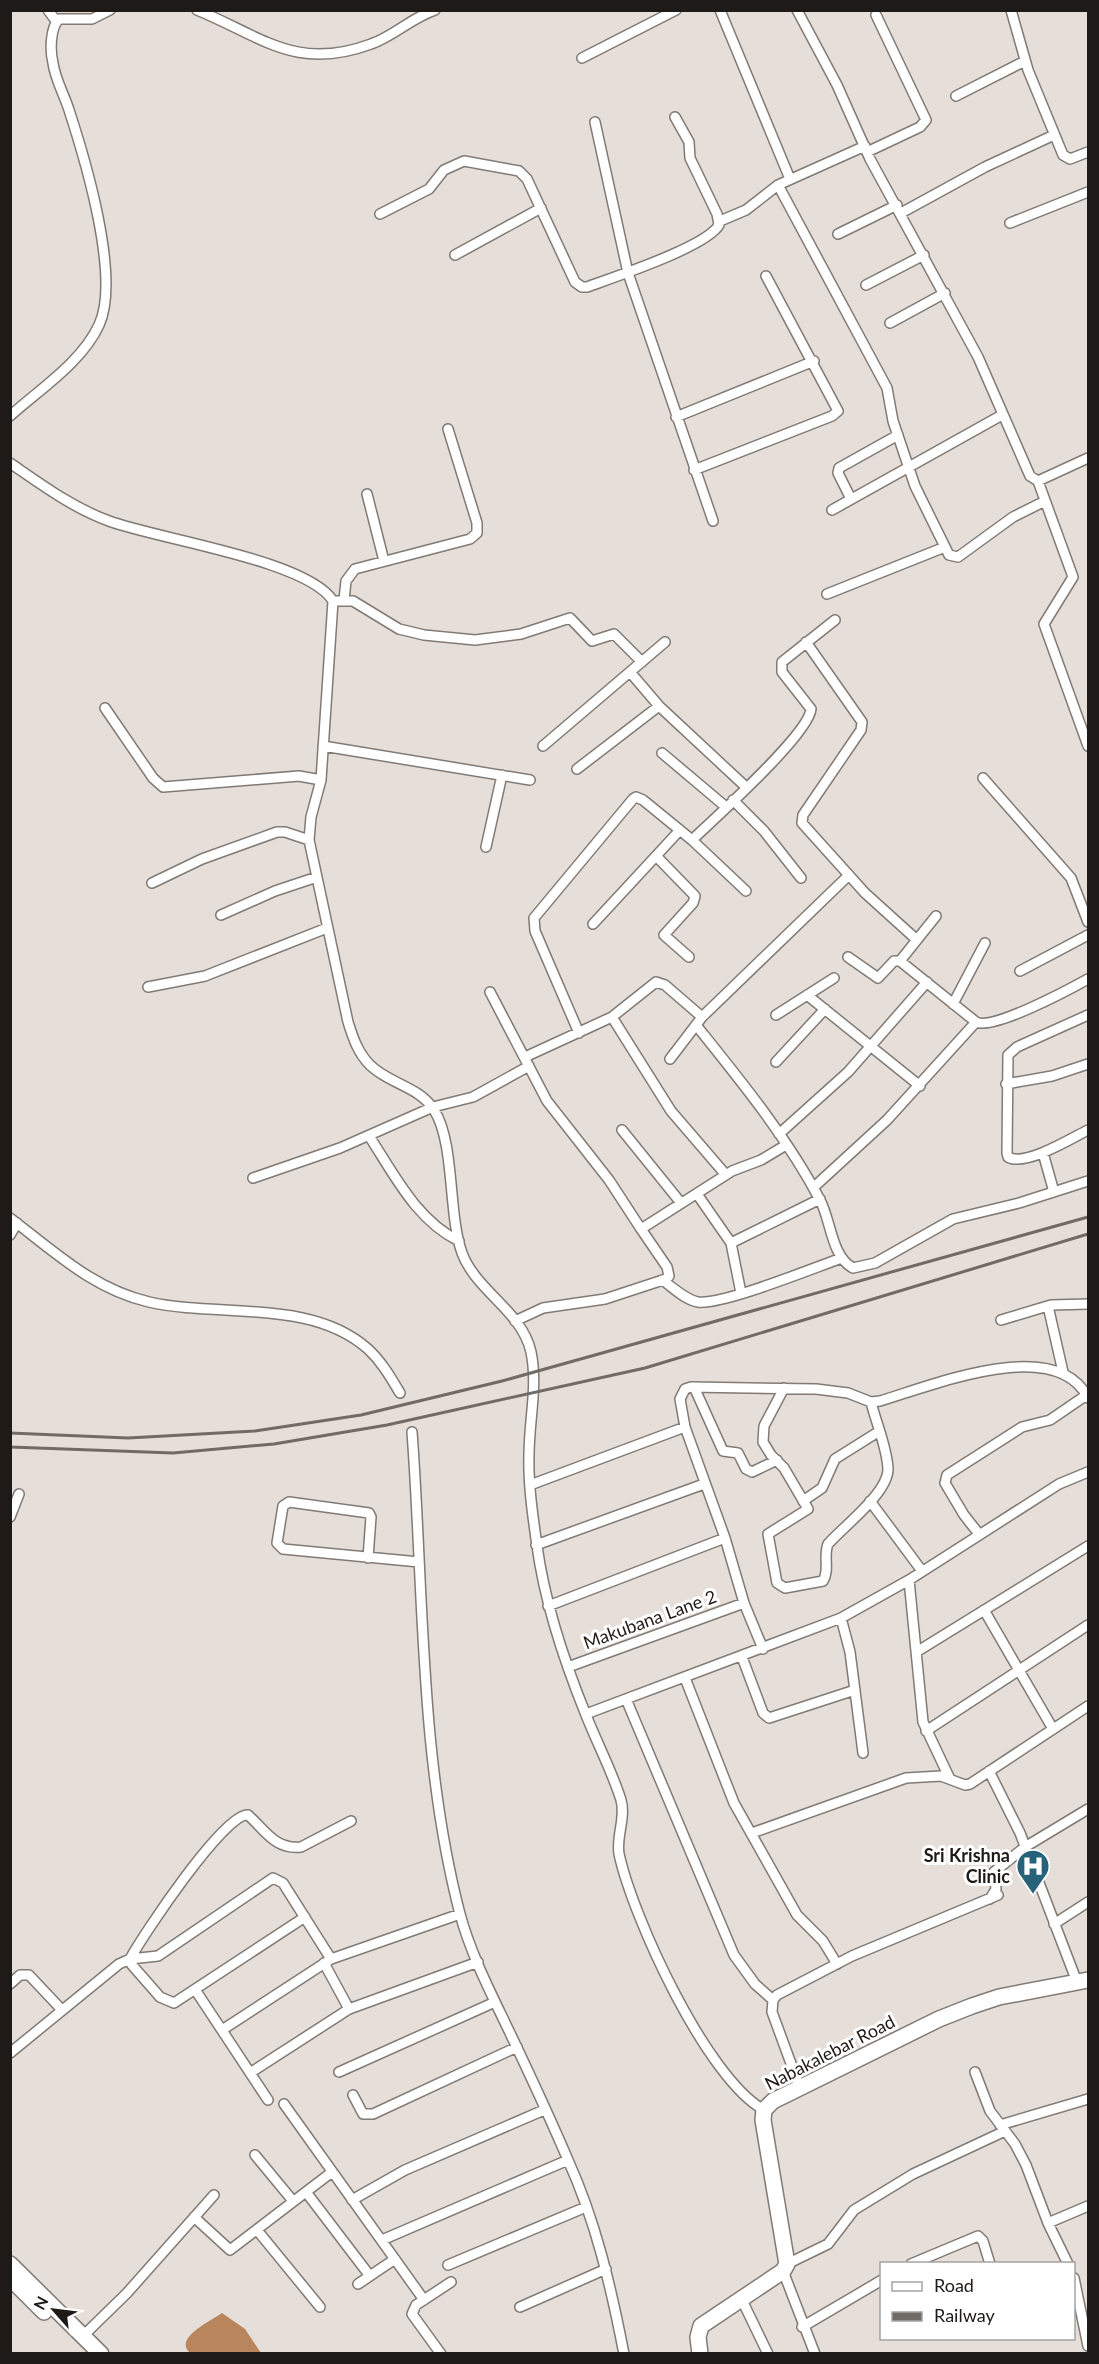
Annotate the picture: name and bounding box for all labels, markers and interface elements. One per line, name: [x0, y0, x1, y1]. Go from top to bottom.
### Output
street label: Makubana Lane 2: [580, 1585, 719, 1653]
place label: Sri Krishna Clinic: [924, 1844, 1010, 1887]
hospital icon: Sri Krishna Clinic: [1015, 1848, 1051, 1895]
street label: Nabakalebar Road: [761, 2010, 898, 2094]
legend: [880, 2262, 1075, 2340]
text: Road: [934, 2274, 974, 2296]
north arrow: [24, 2280, 84, 2340]
text: N: [29, 2293, 52, 2313]
text: Railway: [934, 2304, 995, 2326]

